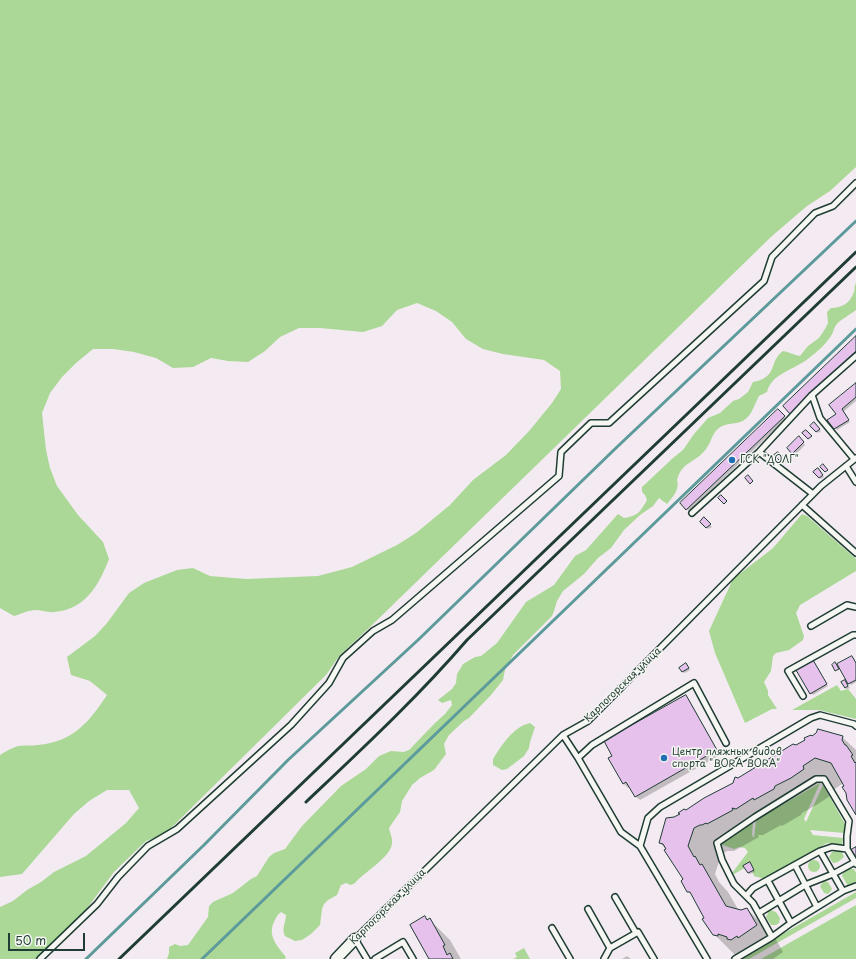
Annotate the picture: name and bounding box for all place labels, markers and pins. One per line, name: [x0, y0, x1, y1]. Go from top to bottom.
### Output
place label: ГСК "ДОЛГ": [740, 454, 799, 466]
marker: ГСК "ДОЛГ": [727, 455, 737, 465]
place label: Центр пляжных видов спорта "BORA BORA": [672, 746, 782, 770]
marker: Центр пляжных видов спорта "BORA BORA": [659, 753, 669, 763]

